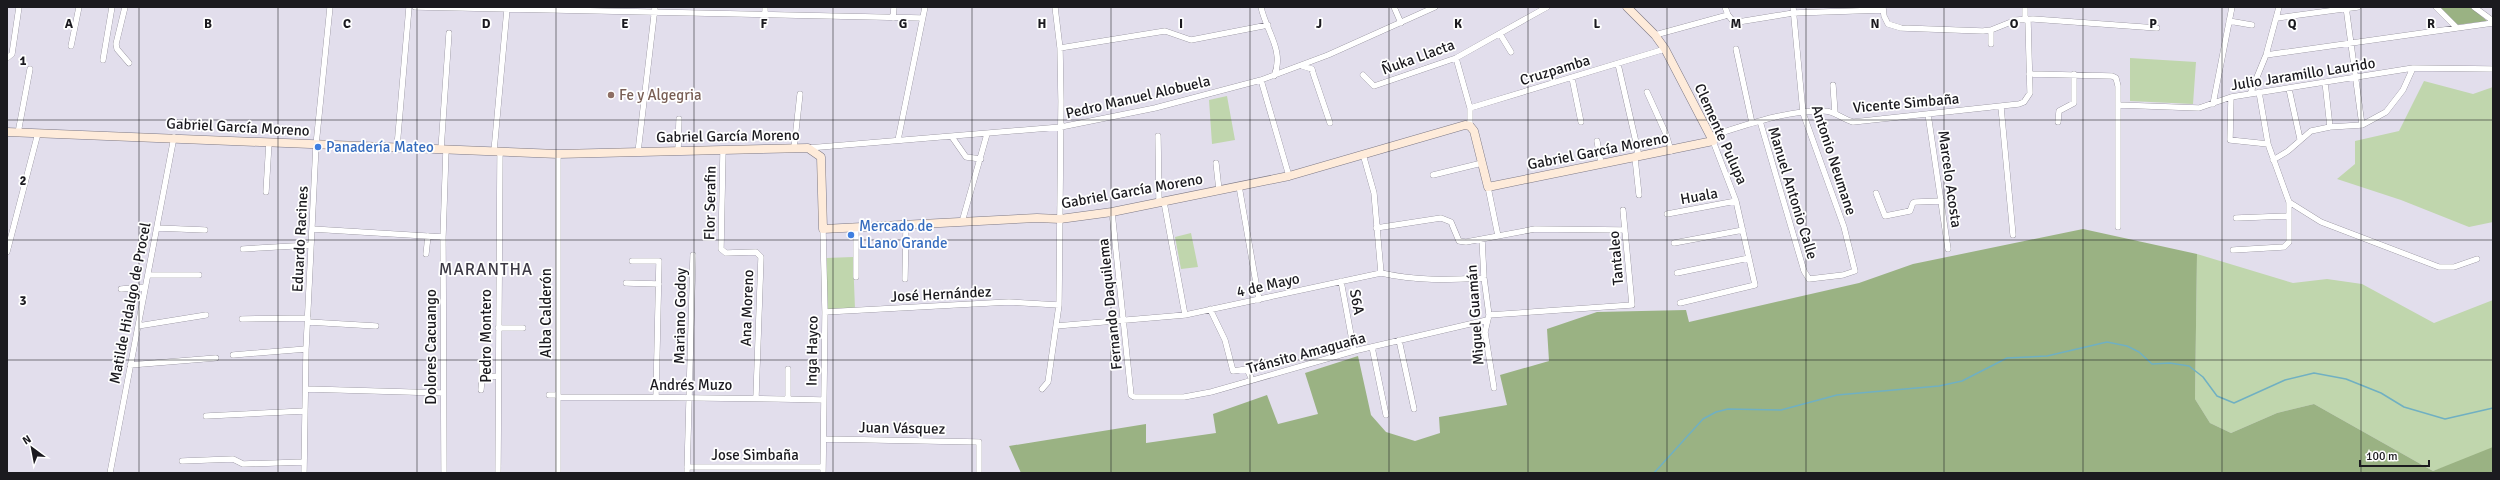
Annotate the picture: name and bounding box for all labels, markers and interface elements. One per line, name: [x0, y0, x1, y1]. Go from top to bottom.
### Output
text: A: [65, 16, 74, 32]
text: B: [204, 16, 212, 32]
text: C: [343, 16, 351, 32]
text: D: [482, 16, 491, 32]
text: E: [621, 16, 629, 32]
text: F: [761, 16, 768, 32]
text: G: [899, 16, 907, 32]
text: H: [1038, 16, 1046, 32]
text: I: [1179, 16, 1183, 32]
text: J: [1316, 16, 1322, 32]
text: K: [1454, 16, 1462, 32]
text: L: [1594, 16, 1601, 32]
text: M: [1731, 16, 1742, 32]
text: N: [1870, 16, 1880, 32]
text: O: [2010, 16, 2019, 32]
text: P: [2149, 16, 2157, 32]
text: Q: [2288, 16, 2297, 32]
text: R: [2427, 16, 2435, 32]
street label: Ñuka Llacta: [1379, 35, 1457, 79]
street label: Cruzpamba: [1518, 51, 1592, 89]
text: 1: [19, 53, 27, 69]
street label: Julio Jaramillo Laurido: [2229, 54, 2377, 94]
street label: Pedro Manuel Alobuela: [1064, 72, 1212, 122]
street label: Clemente Pulupa: [1691, 81, 1751, 187]
place label: Fe y Algegria: [619, 86, 702, 104]
street label: Vicente Simbaña: [1852, 89, 1960, 117]
marker: Fe y Algegria: [606, 90, 616, 100]
street label: Antonio Neumane: [1808, 103, 1860, 217]
street label: Gabriel García Moreno: [166, 114, 310, 140]
street label: Manuel Antonio Calle: [1764, 125, 1822, 261]
street label: Gabriel García Moreno: [656, 126, 800, 146]
street label: Gabriel García Moreno: [1526, 128, 1670, 174]
street label: Marcelo Acosta: [1934, 129, 1966, 229]
place label: Panadería Mateo: [326, 138, 434, 156]
marker: Panadería Mateo: [313, 142, 323, 152]
street label: Flor Serafin: [700, 166, 720, 240]
street label: Gabriel García Moreno: [1060, 170, 1204, 212]
text: 2: [19, 173, 27, 189]
street label: Huala: [1679, 184, 1719, 208]
street label: Eduardo Racines: [288, 185, 312, 293]
place label: Mercado de LLano Grande: [859, 217, 948, 252]
street label: Matilde Hidalgo de Procel: [106, 221, 154, 385]
marker: Mercado de LLano Grande: [846, 230, 856, 240]
street label: Tantaleo: [1605, 230, 1627, 286]
street label: Fernando Daquilema: [1094, 237, 1126, 371]
district label: MARANTHA: [439, 259, 533, 280]
street label: Miguel Guamán: [1463, 264, 1487, 366]
street label: Alba Calderón: [537, 268, 555, 358]
street label: Mariano Godoy: [670, 268, 690, 364]
street label: Ana Moreno: [737, 269, 757, 347]
street label: 4 de Mayo: [1235, 269, 1302, 301]
street label: José Hernández: [890, 282, 992, 306]
street label: S6A: [1346, 288, 1368, 316]
street label: Dolores Cacuango: [422, 289, 440, 405]
street label: Pedro Montero: [477, 289, 495, 383]
text: 3: [19, 293, 27, 309]
street label: Inga Hayco: [802, 315, 822, 386]
street label: Tránsito Amaguaña: [1244, 328, 1368, 378]
street label: Andrés Muzo: [650, 376, 732, 394]
street label: Juan Vásquez: [859, 418, 946, 438]
north arrow: [12, 428, 52, 468]
text: N: [20, 432, 34, 447]
scale bar: [2360, 442, 2429, 468]
street label: Jose Simbaña: [711, 446, 799, 464]
text: 100 m: [2366, 449, 2398, 464]

